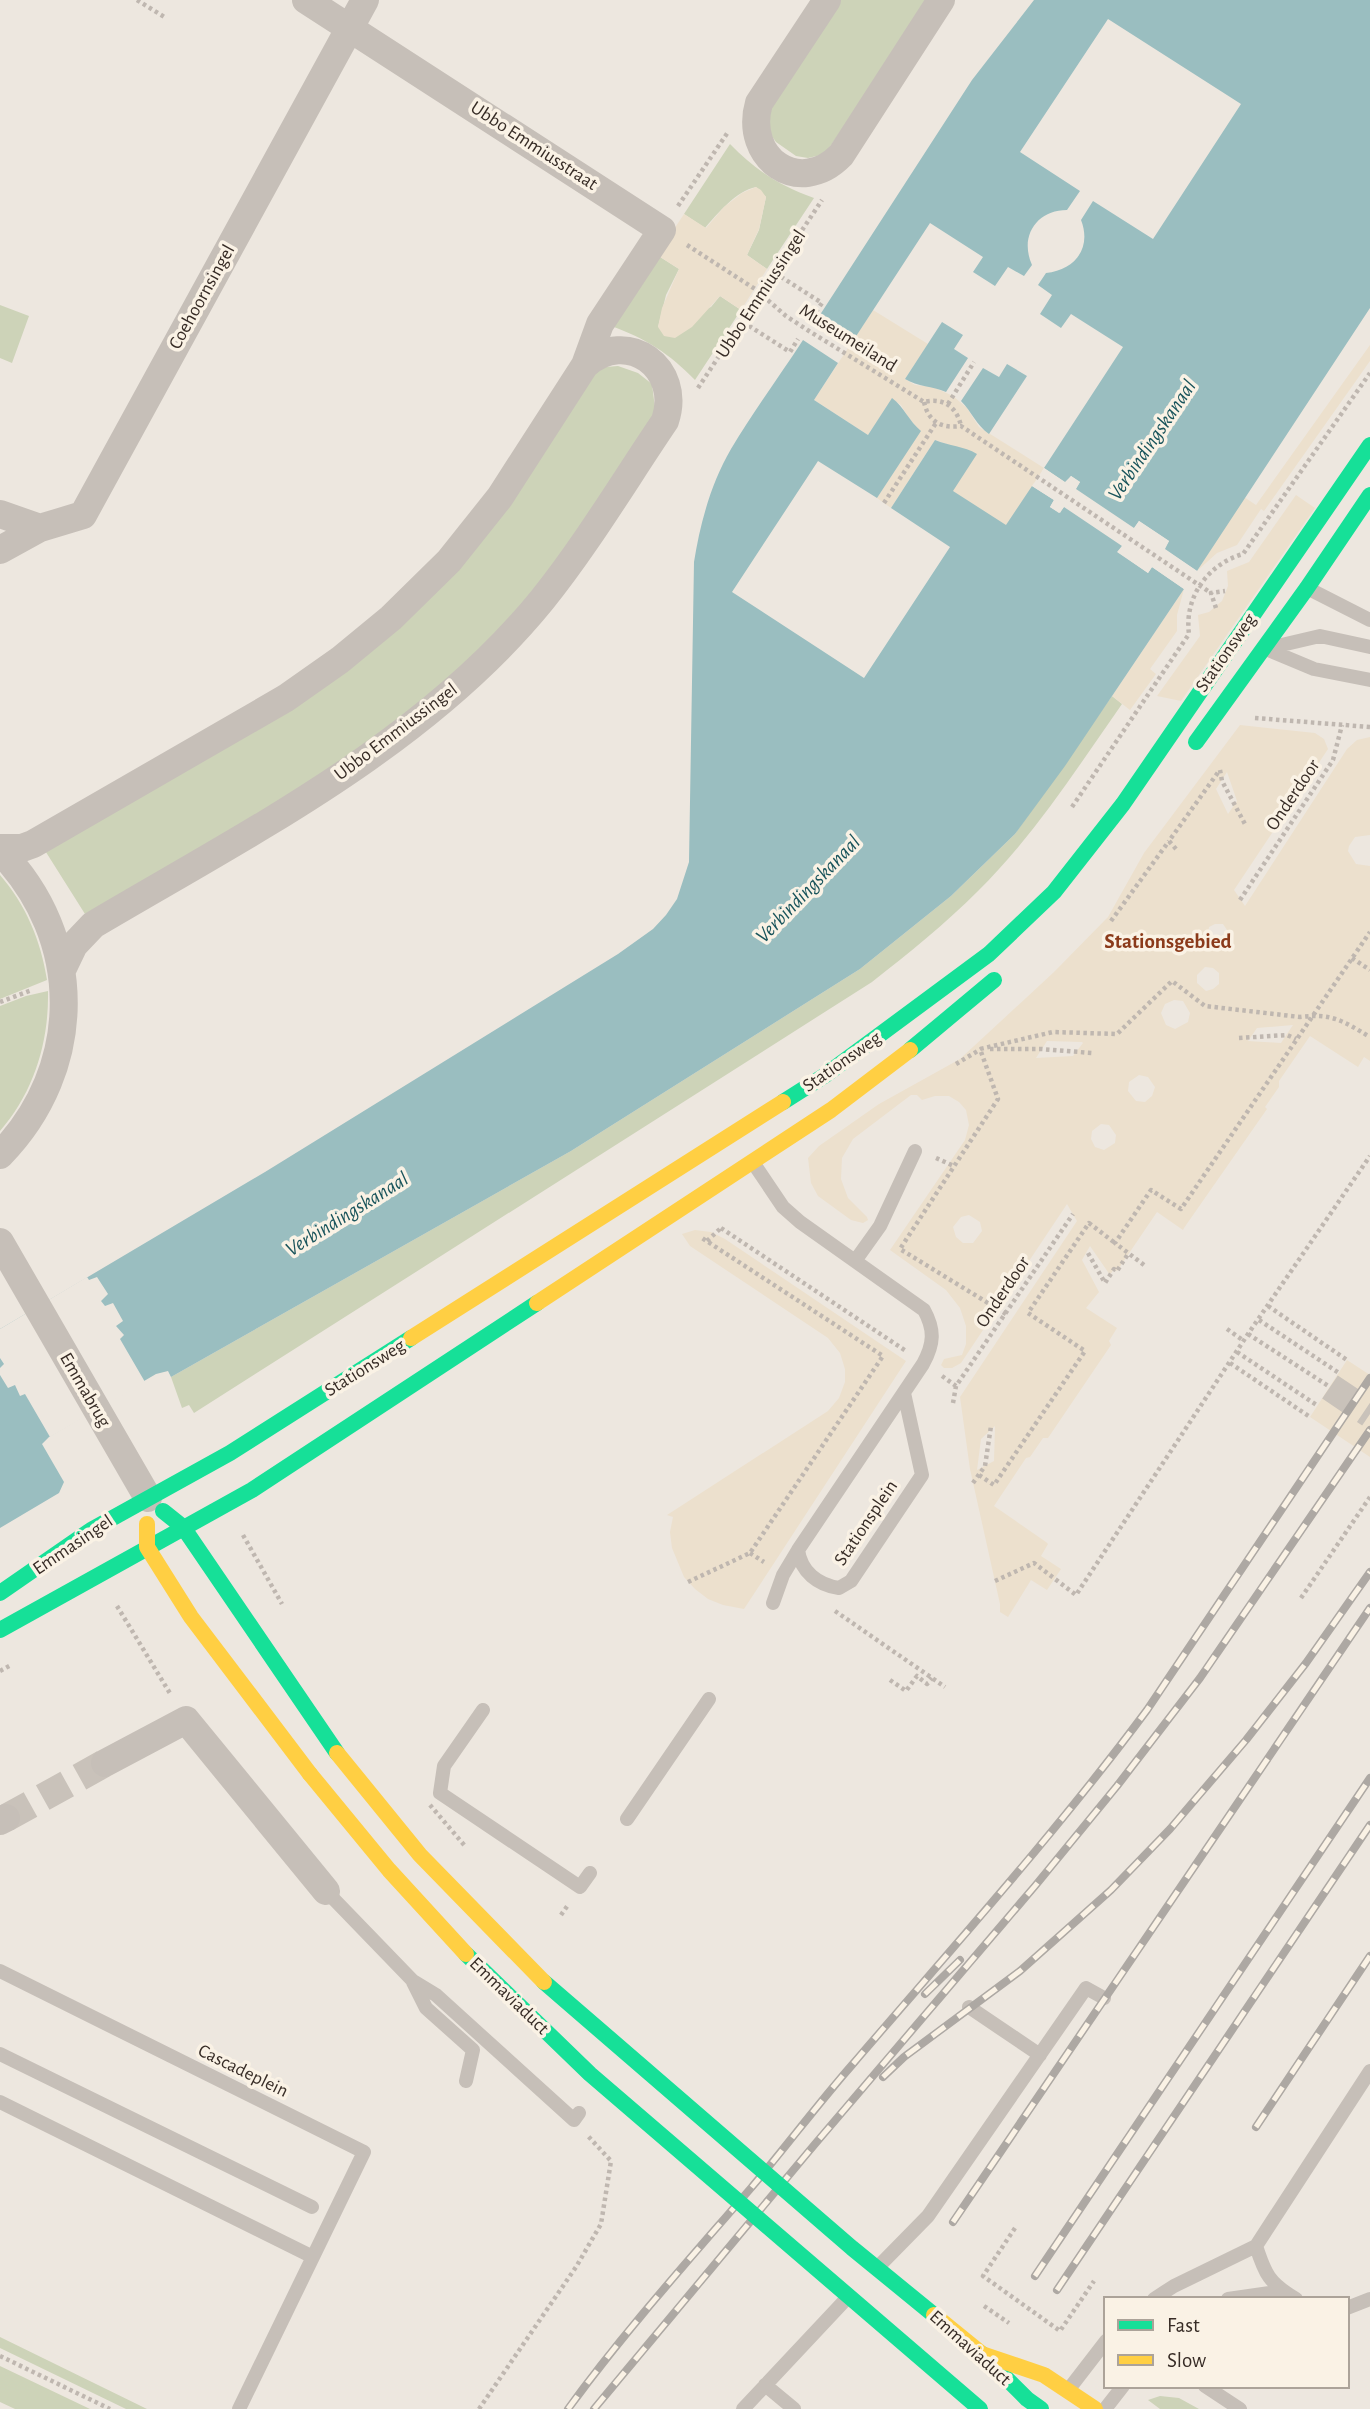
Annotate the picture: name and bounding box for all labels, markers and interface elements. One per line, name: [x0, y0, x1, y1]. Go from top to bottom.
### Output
street label: Ubbo Emmiusstraat: [467, 98, 601, 194]
street label: Ubbo Emmiussingel: [713, 227, 809, 361]
street label: Coehoornsingel: [166, 242, 238, 352]
street label: Museumeiland: [796, 301, 900, 376]
water label: Verbindingskanaal: [1104, 376, 1200, 504]
street label: Stationsweg: [1192, 610, 1260, 696]
street label: Ubbo Emmiussingel: [331, 680, 461, 784]
street label: Onderdoor: [1262, 756, 1324, 834]
water label: Verbindingskanaal: [752, 831, 864, 947]
district label: Stationsgebied: [1104, 931, 1232, 952]
street label: Stationsweg: [799, 1028, 885, 1096]
water label: Verbindingskanaal: [282, 1168, 412, 1260]
street label: Onderdoor: [972, 1253, 1034, 1331]
street label: Stationsweg: [321, 1335, 409, 1400]
street label: Emmabrug: [56, 1349, 114, 1431]
street label: Stationsplein: [831, 1477, 901, 1569]
street label: Emmasingel: [30, 1511, 116, 1579]
street label: Emmaviaduct: [466, 1954, 552, 2038]
street label: Cascadeplein: [195, 2041, 291, 2101]
legend: [1104, 2297, 1349, 2388]
street label: Emmaviaduct: [926, 2307, 1014, 2389]
text: Fast: [1167, 2315, 1200, 2336]
text: Slow: [1167, 2350, 1206, 2371]

